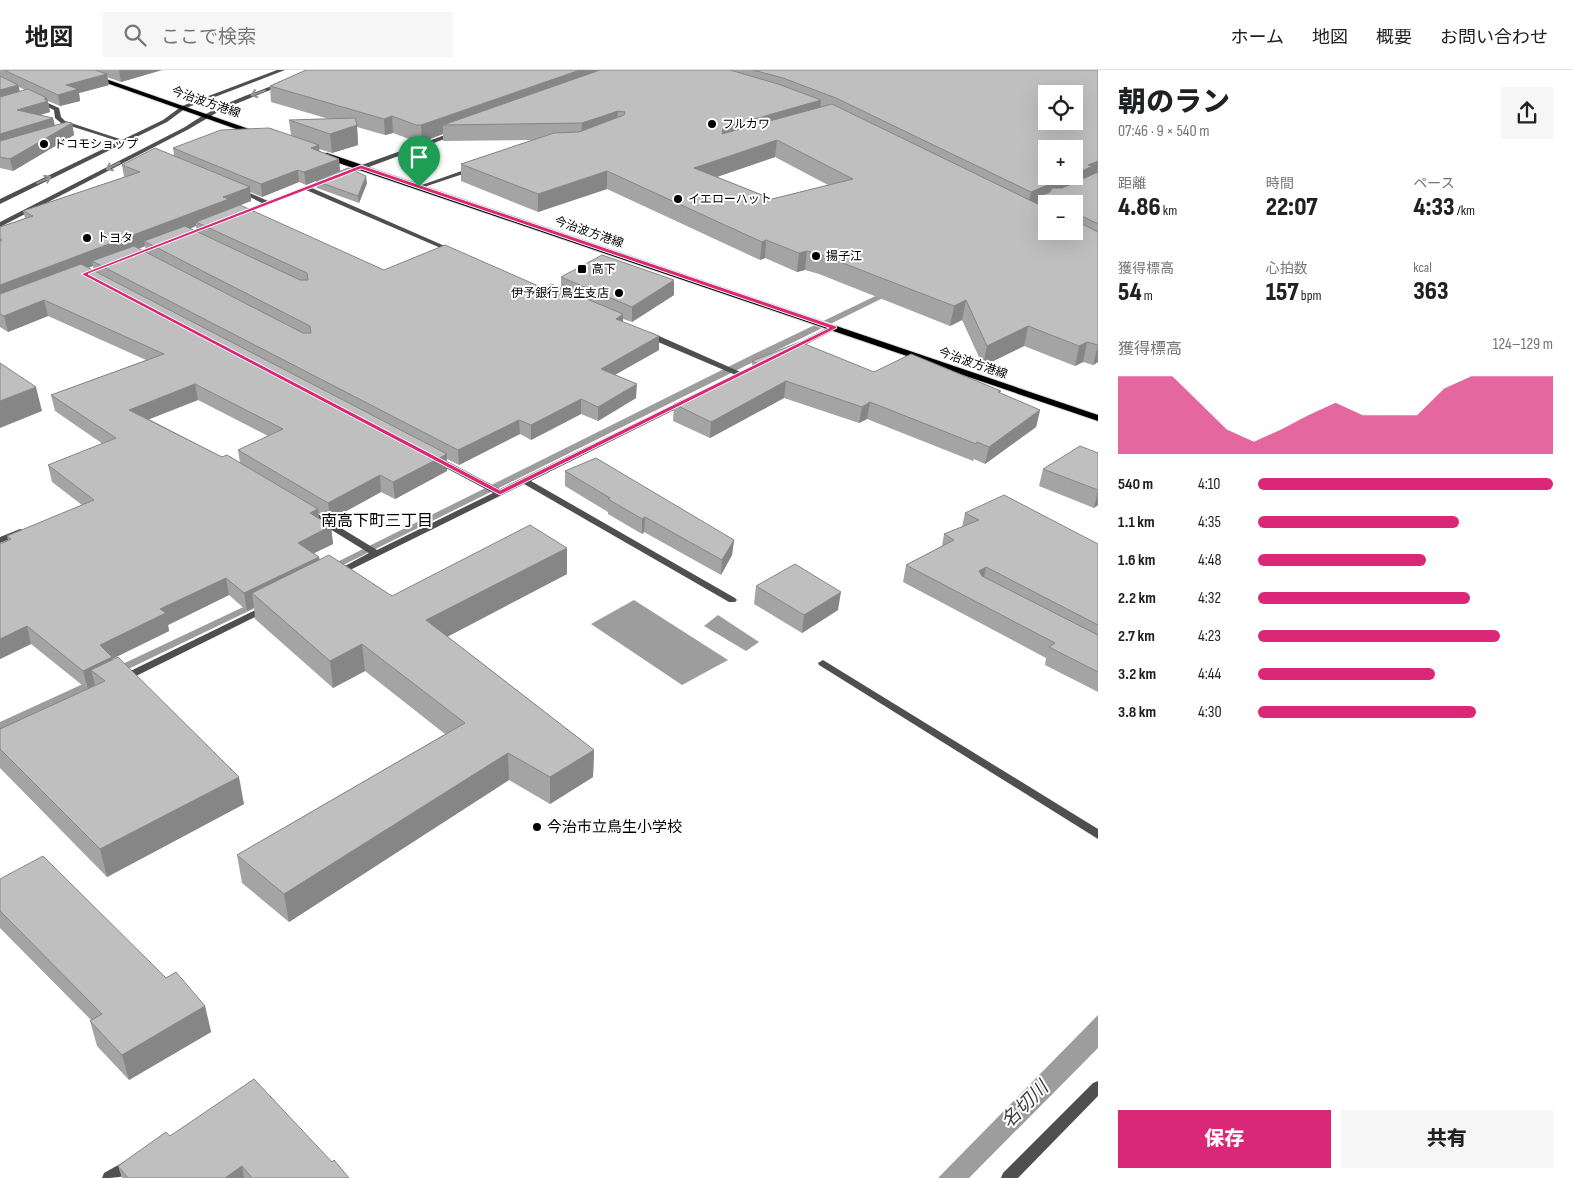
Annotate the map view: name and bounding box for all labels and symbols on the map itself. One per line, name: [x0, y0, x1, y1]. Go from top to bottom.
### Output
street label: 今治波方港線: [169, 84, 242, 121]
one-way arrow: [251, 89, 266, 98]
place label: フルカワ: [722, 117, 770, 132]
marker: フルカワ: [706, 118, 718, 130]
pin: [398, 136, 440, 187]
place label: ドコモショップ: [54, 137, 138, 152]
marker: ドコモショップ: [38, 138, 50, 150]
one-way arrow: [106, 162, 121, 171]
one-way arrow: [36, 175, 51, 185]
place label: イエローハット: [688, 192, 772, 207]
marker: イエローハット: [672, 193, 684, 205]
street label: 今治波方港線: [552, 214, 625, 251]
place label: トヨタ: [97, 231, 133, 246]
marker: トヨタ: [81, 232, 93, 244]
place label: 揚子江: [826, 249, 862, 264]
marker: 揚子江: [810, 250, 822, 262]
place label: 高下: [592, 262, 616, 277]
marker: 高下: [576, 263, 588, 275]
place label: 伊予銀行 鳥生支店: [511, 286, 609, 301]
marker: 伊予銀行 鳥生支店: [613, 287, 625, 299]
street label: 今治波方港線: [936, 345, 1009, 382]
district label: 南高下町三丁目: [321, 512, 433, 531]
place label: 今治市立鳥生小学校: [547, 818, 682, 837]
marker: 今治市立鳥生小学校: [531, 821, 543, 833]
water label: 名切川: [997, 1075, 1055, 1133]

